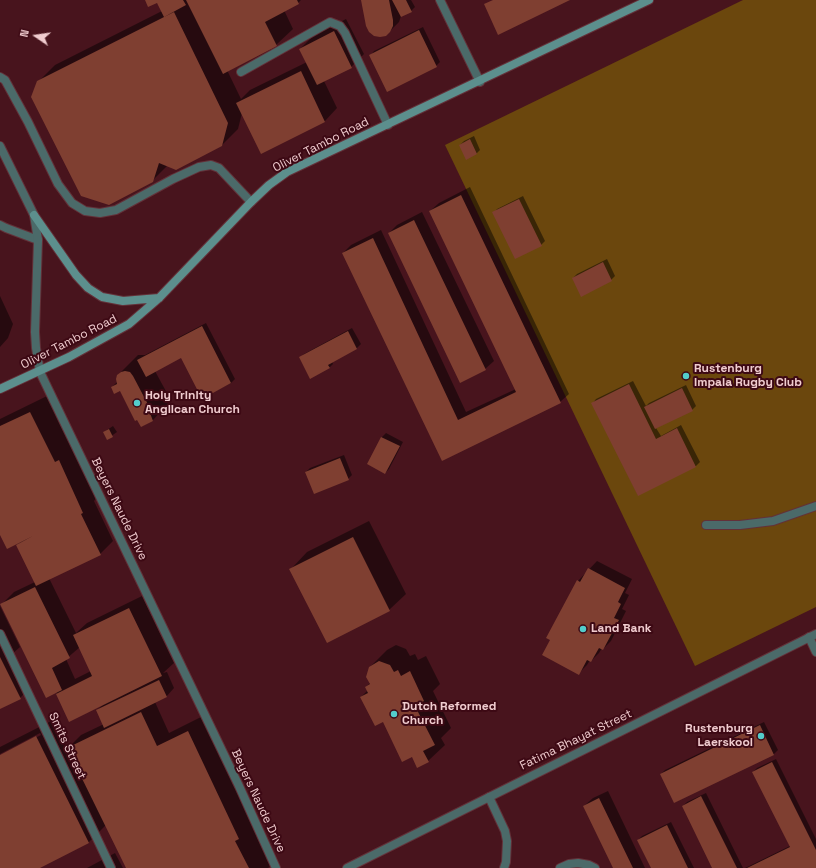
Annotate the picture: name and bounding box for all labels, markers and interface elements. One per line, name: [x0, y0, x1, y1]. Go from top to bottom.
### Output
north arrow: [16, 16, 56, 56]
text: N: [17, 28, 32, 38]
street label: Oliver Tambo Road: [271, 115, 371, 175]
street label: Oliver Tambo Road: [19, 312, 119, 372]
place label: Rustenburg Impala Rugby Club: [694, 362, 802, 390]
marker: Rustenburg Impala Rugby Club: [681, 371, 691, 381]
place label: Holy Trinity Anglican Church: [145, 389, 240, 417]
marker: Holy Trinity Anglican Church: [132, 398, 142, 408]
street label: Beyers Naude Drive: [88, 456, 150, 562]
place label: Land Bank: [591, 622, 652, 636]
marker: Land Bank: [578, 624, 588, 634]
place label: Dutch Reformed Church: [402, 700, 496, 728]
street label: Fatima Bhayat Street: [518, 707, 634, 773]
marker: Dutch Reformed Church: [389, 709, 399, 719]
street label: Smits Street: [45, 710, 89, 782]
place label: Rustenburg Laerskool: [685, 722, 753, 750]
marker: Rustenburg Laerskool: [756, 731, 766, 741]
street label: Beyers Naude Drive: [228, 747, 288, 855]

